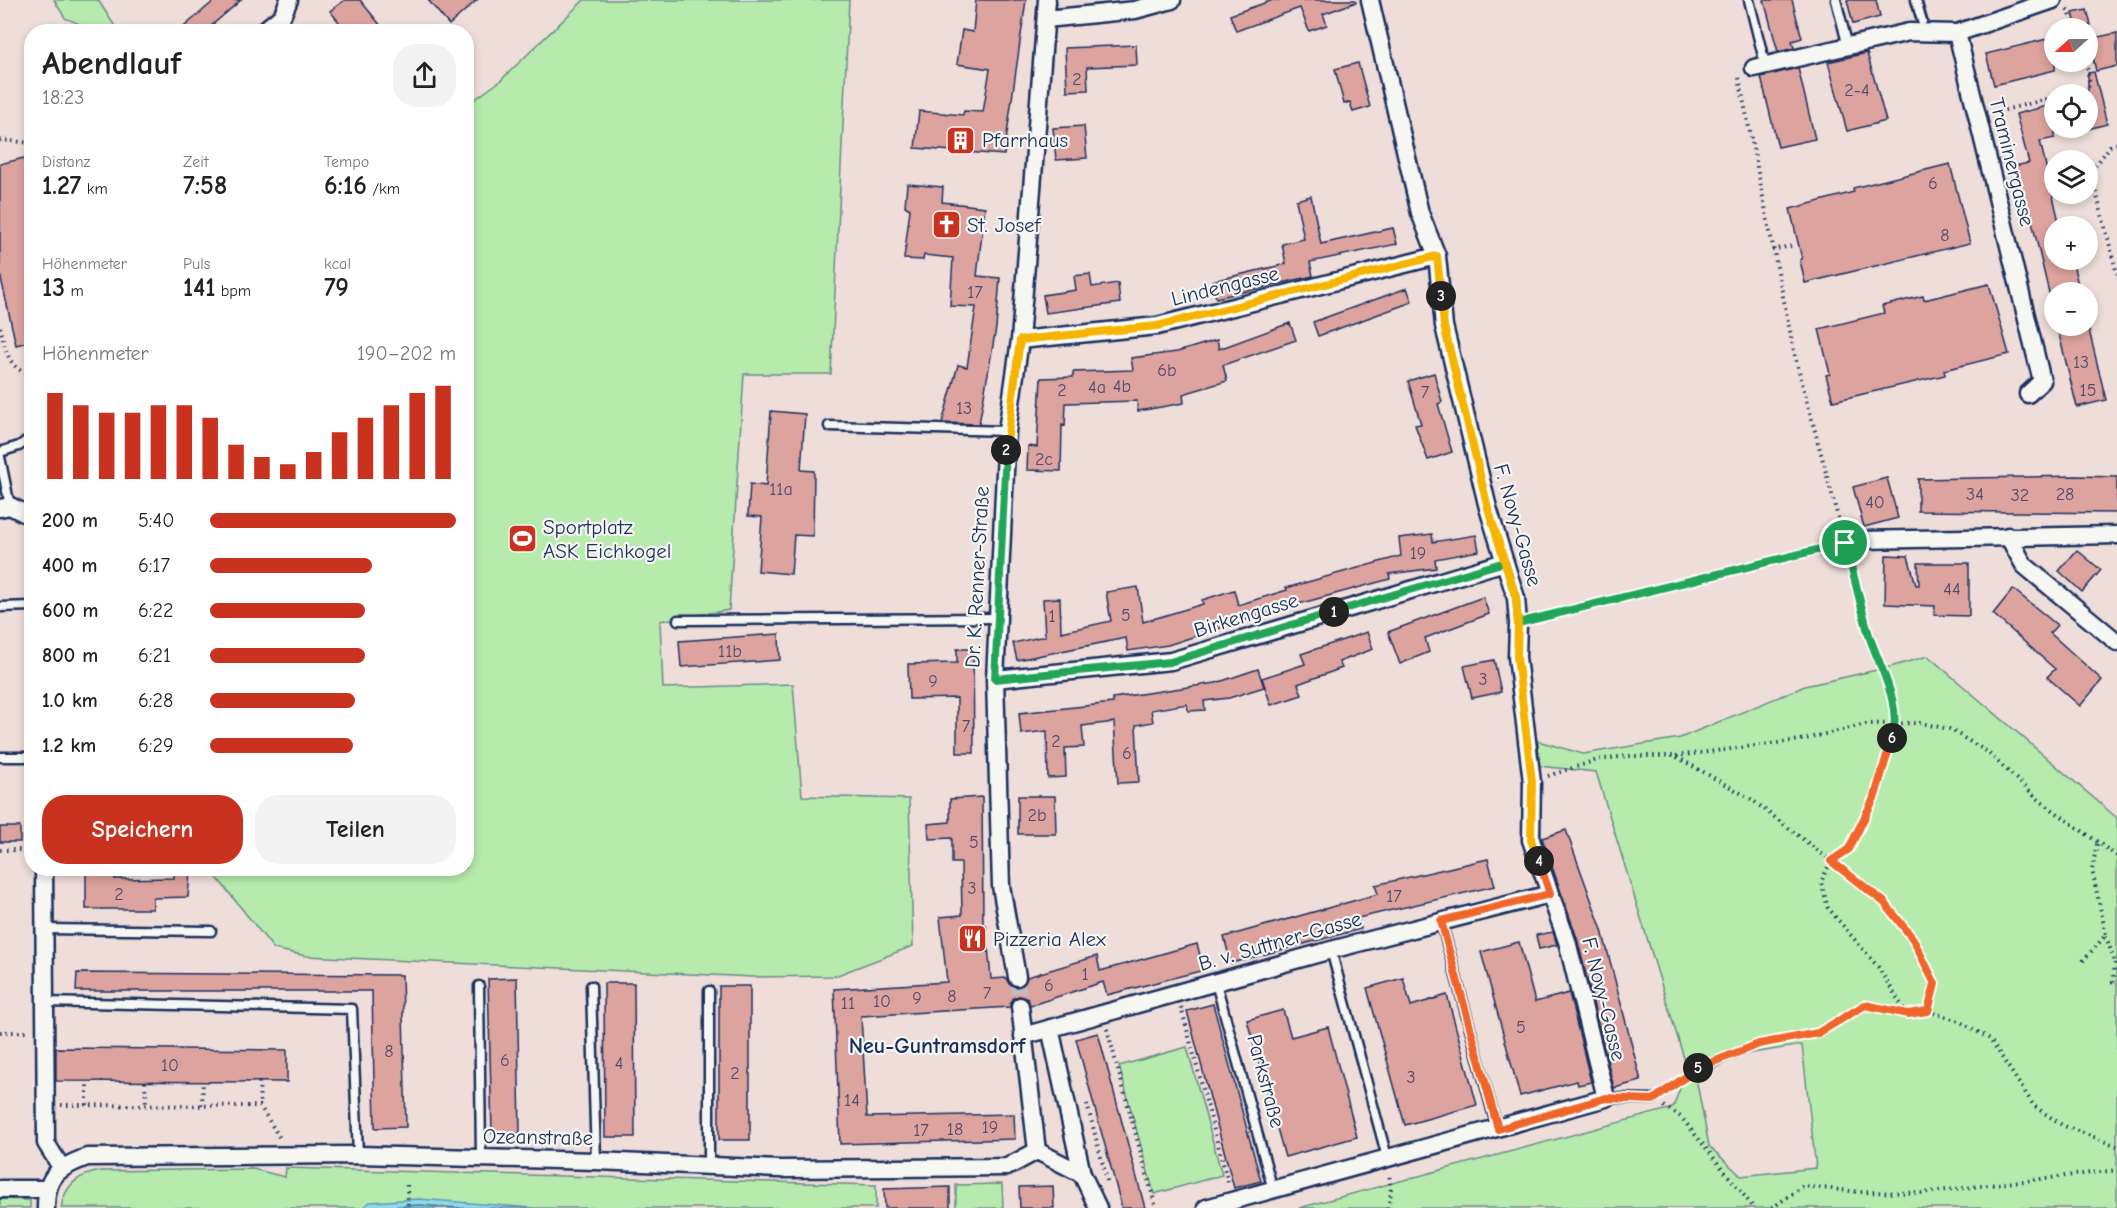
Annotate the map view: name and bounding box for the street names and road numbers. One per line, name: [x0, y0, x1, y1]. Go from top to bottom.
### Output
street label: Traminergasse: [1984, 95, 2040, 229]
street label: Lindengasse: [1169, 261, 1281, 311]
street label: F. Novy-Gasse: [1489, 461, 1547, 589]
street label: Dr. K. Renner-Straße: [960, 485, 994, 669]
street label: Birkengasse: [1191, 588, 1301, 642]
street label: B. v. Suttner-Gasse: [1196, 906, 1364, 976]
street label: F. Novy-Gasse: [1577, 935, 1631, 1063]
street label: Parkstraße: [1242, 1032, 1290, 1130]
street label: Ozeanstraße: [483, 1124, 593, 1150]

